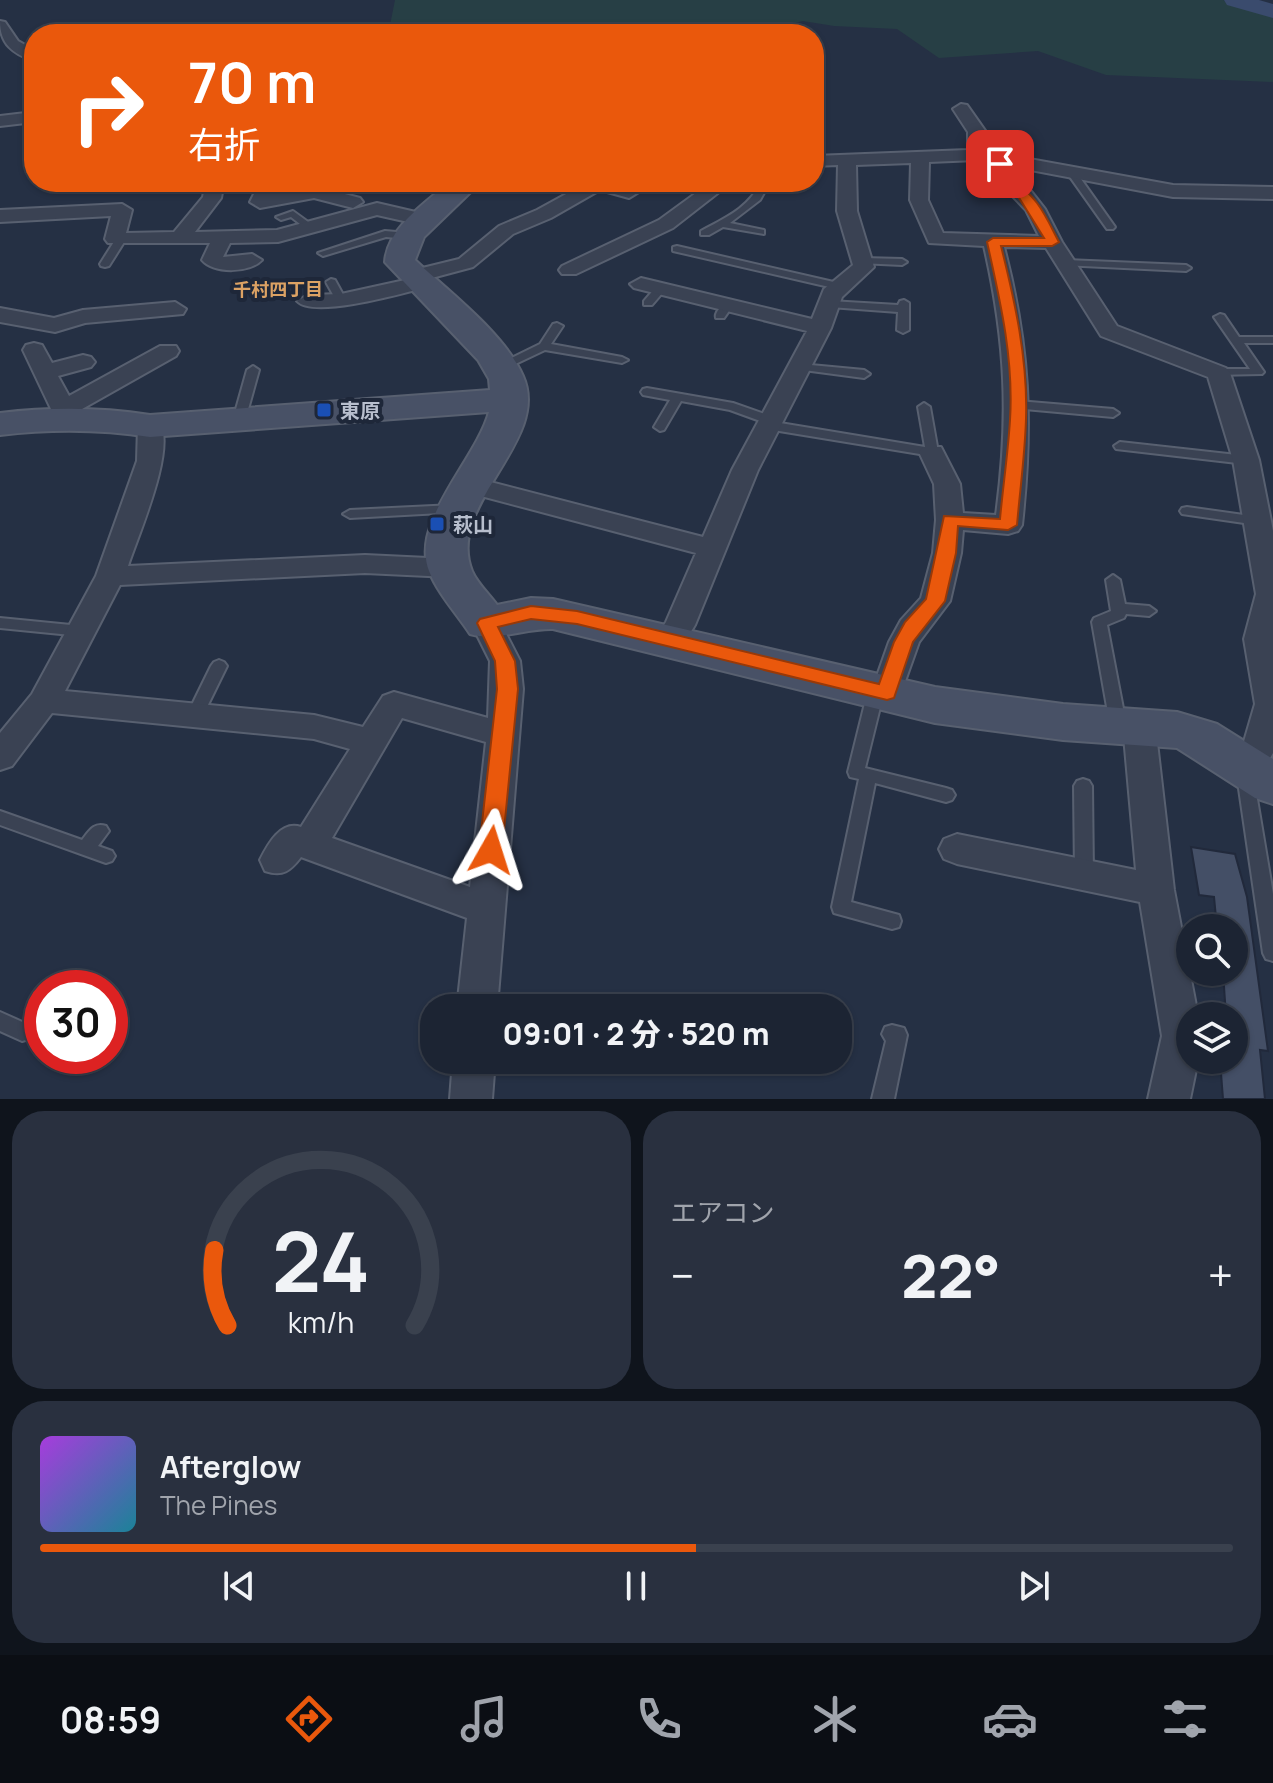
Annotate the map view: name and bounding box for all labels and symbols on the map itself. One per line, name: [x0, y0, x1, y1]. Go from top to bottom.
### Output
pin: [966, 130, 1034, 198]
district label: 千村四丁目: [233, 277, 323, 301]
place label: 東原: [340, 397, 380, 424]
marker: 東原: [315, 401, 333, 419]
place label: 萩山: [453, 511, 493, 538]
marker: 萩山: [428, 515, 446, 533]
position arrow: [449, 808, 533, 892]
speed limit sign: 30: [24, 970, 128, 1074]

